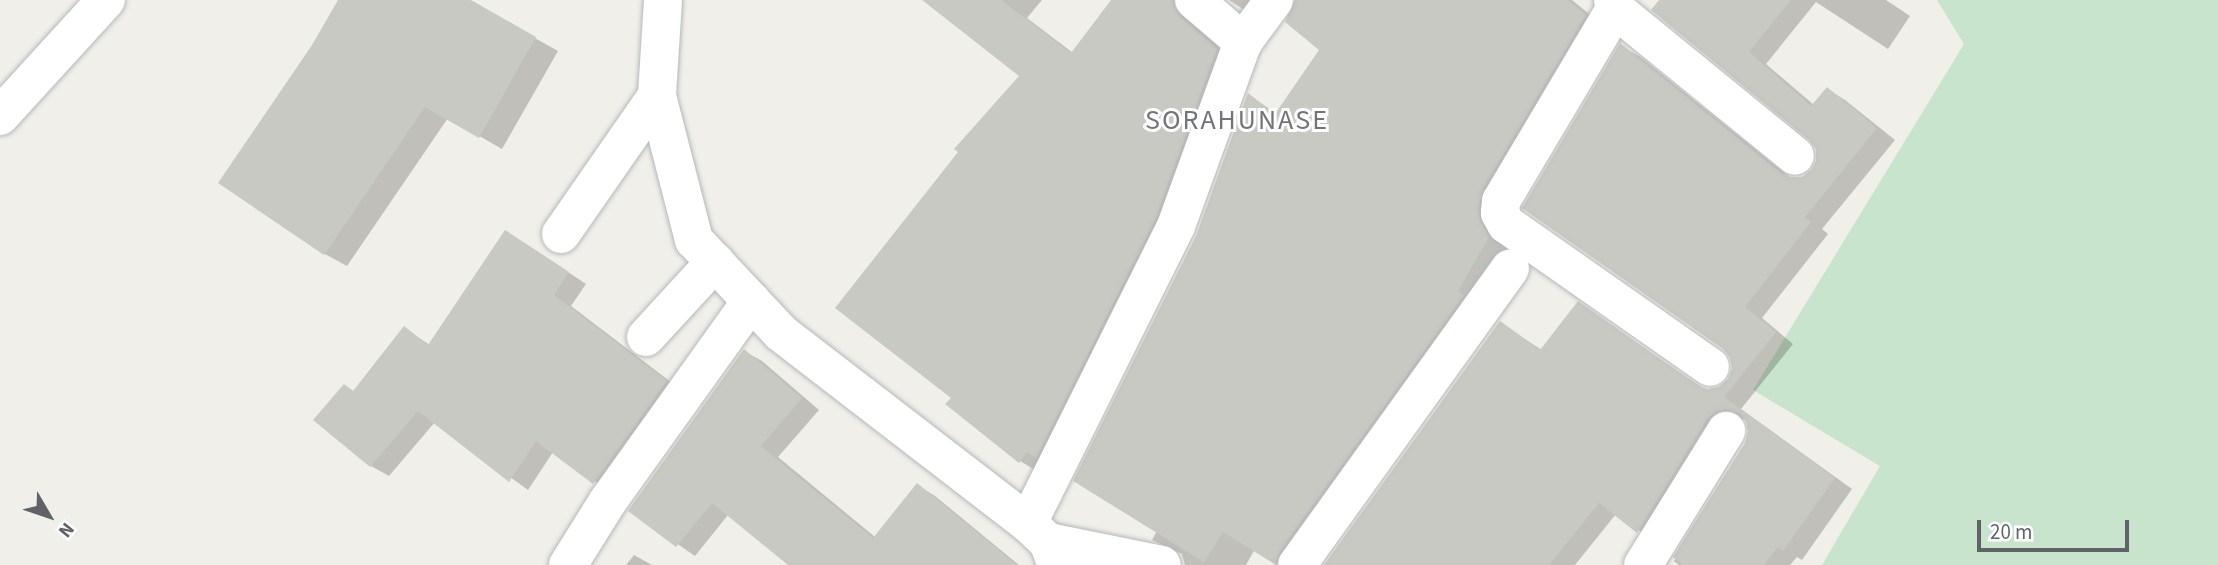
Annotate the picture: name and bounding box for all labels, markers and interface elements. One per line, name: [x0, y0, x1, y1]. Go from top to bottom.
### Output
district label: SORAHUNASE: [1146, 103, 1328, 137]
north arrow: [14, 481, 84, 551]
scale bar: [1980, 505, 2132, 550]
text: N: [51, 516, 80, 543]
text: 20 m: [1990, 517, 2032, 547]

